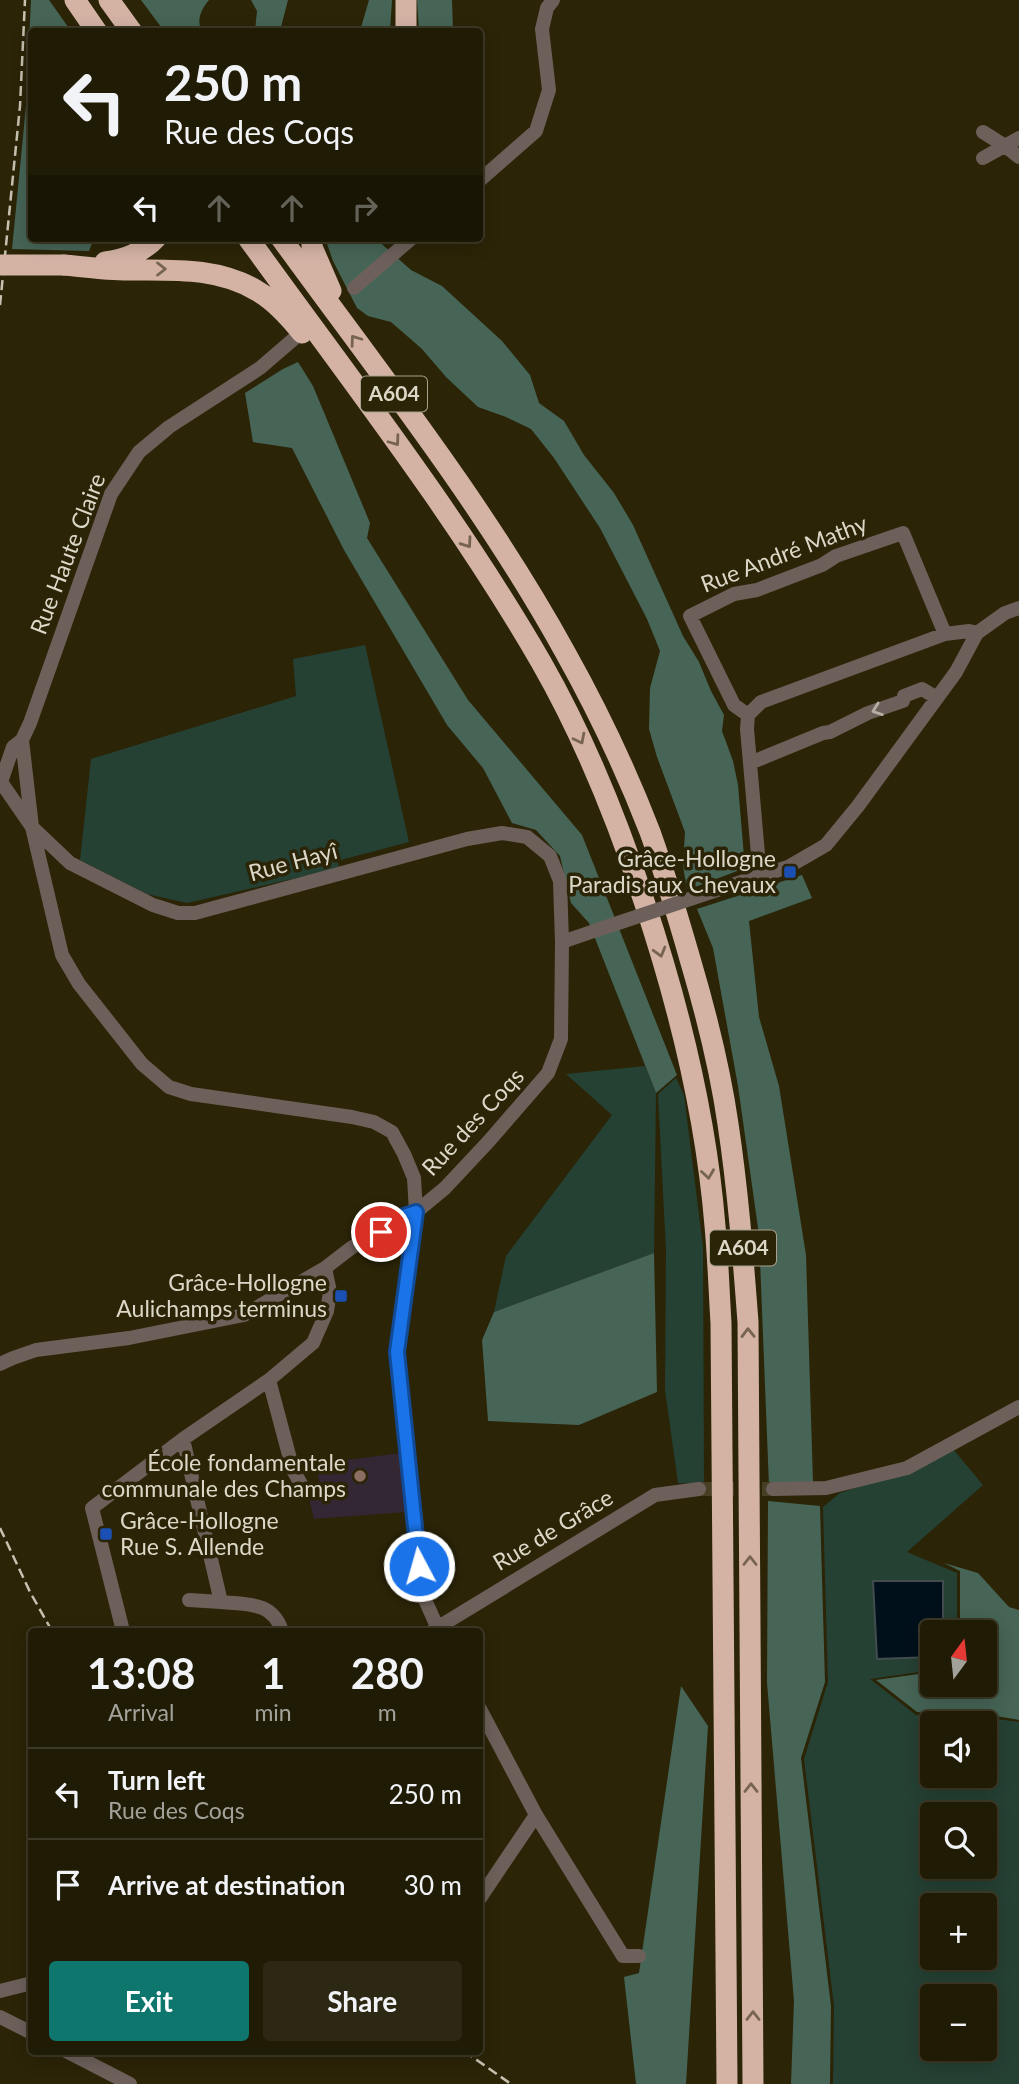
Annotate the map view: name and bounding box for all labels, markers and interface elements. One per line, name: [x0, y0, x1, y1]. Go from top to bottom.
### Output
text: 250 m: [164, 53, 302, 111]
icon: left: [49, 56, 140, 147]
text: Rue des Coqs: [164, 112, 354, 151]
icon: left: [127, 189, 165, 227]
icon: ahead: [200, 189, 238, 227]
icon: ahead: [273, 189, 311, 227]
icon: right: [346, 189, 384, 227]
one-way arrow: [156, 261, 167, 277]
one-way arrow: [350, 335, 363, 348]
road number: A604: [361, 376, 427, 412]
one-way arrow: [386, 433, 399, 446]
street label: Rue Haute Claire: [23, 469, 111, 638]
street label: Rue André Mathy: [696, 508, 871, 598]
one-way arrow: [459, 535, 471, 548]
one-way arrow: [872, 702, 884, 716]
one-way arrow: [572, 732, 586, 744]
street label: Rue Hayî: [245, 835, 342, 886]
place label: Grâce-Hollogne Paradis aux Chevaux: [568, 844, 777, 898]
marker: Grâce-Hollogne Paradis aux Chevaux: [782, 864, 798, 880]
one-way arrow: [652, 946, 667, 958]
street label: Rue des Coqs: [415, 1062, 529, 1181]
one-way arrow: [701, 1168, 716, 1180]
pin: [351, 1202, 411, 1262]
icon: arrive: [362, 1213, 400, 1251]
road number: A604: [710, 1230, 776, 1266]
place label: Grâce-Hollogne Aulichamps terminus: [116, 1268, 327, 1322]
marker: Grâce-Hollogne Aulichamps terminus: [333, 1288, 349, 1304]
one-way arrow: [740, 1328, 755, 1339]
place label: École fondamentale communale des Champs: [102, 1448, 346, 1502]
marker: École fondamentale communale des Champs: [352, 1468, 368, 1484]
street label: Rue de Grâce: [487, 1482, 617, 1576]
place label: Grâce-Hollogne Rue S. Allende: [120, 1506, 279, 1560]
marker: Grâce-Hollogne Rue S. Allende: [98, 1526, 114, 1542]
position arrow: [382, 1529, 456, 1603]
one-way arrow: [742, 1555, 758, 1566]
north arrow: [920, 1620, 998, 1698]
map controls: [920, 1620, 997, 2061]
text: 13:08: [87, 1648, 195, 1698]
text: 1: [261, 1648, 285, 1698]
text: 280: [351, 1648, 424, 1698]
text: Arrival: [108, 1698, 174, 1726]
text: min: [254, 1698, 292, 1726]
text: m: [378, 1698, 397, 1726]
button: sound: [920, 1711, 997, 1788]
text: Turn left: [108, 1764, 205, 1796]
icon: left: [49, 1775, 87, 1813]
text: 250 m: [389, 1778, 462, 1810]
one-way arrow: [743, 1783, 759, 1793]
text: Rue des Coqs: [108, 1796, 245, 1824]
button: search: [920, 1802, 997, 1879]
icon: arrive: [49, 1866, 87, 1904]
text: Arrive at destination: [108, 1869, 345, 1901]
text: 30 m: [404, 1869, 462, 1901]
button: +: [920, 1893, 997, 1970]
button: Exit: [49, 1961, 249, 2041]
button: Share: [263, 1961, 462, 2041]
button: −: [920, 1984, 997, 2061]
one-way arrow: [745, 2010, 761, 2021]

